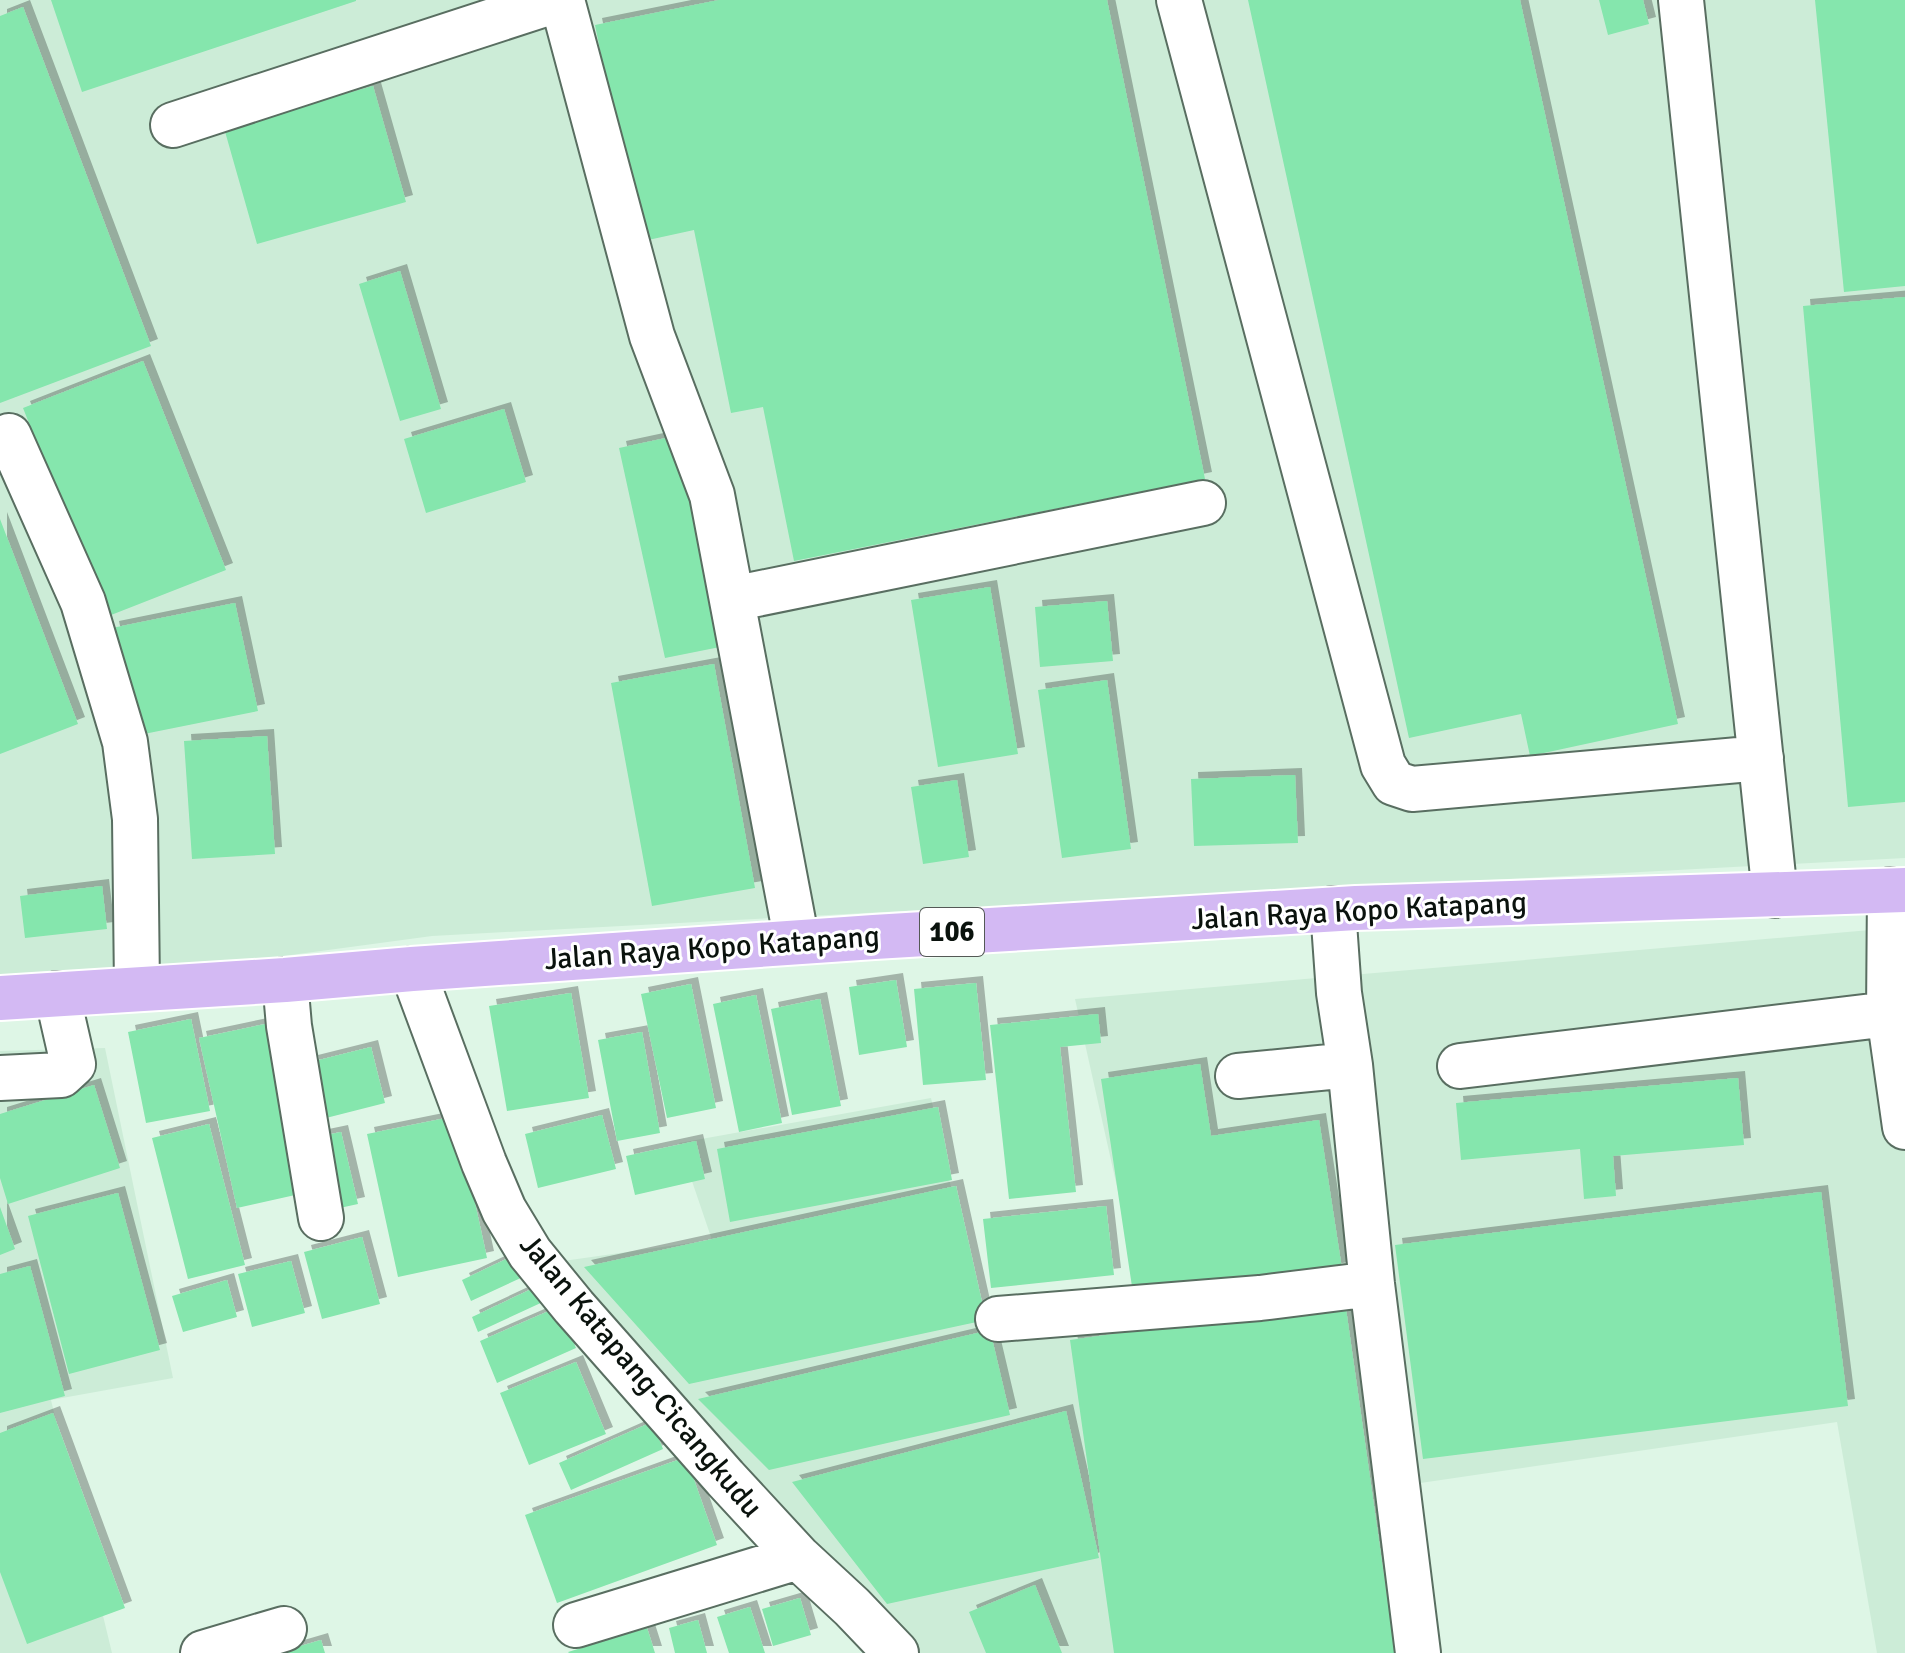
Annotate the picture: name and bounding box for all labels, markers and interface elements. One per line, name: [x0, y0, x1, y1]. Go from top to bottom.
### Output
street label: Jalan Raya Kopo Katapang: [1190, 884, 1528, 938]
road number: 106: [920, 908, 984, 956]
street label: Jalan Raya Kopo Katapang: [543, 918, 881, 978]
street label: Jalan Katapang-Cicangkudu: [512, 1227, 770, 1525]

